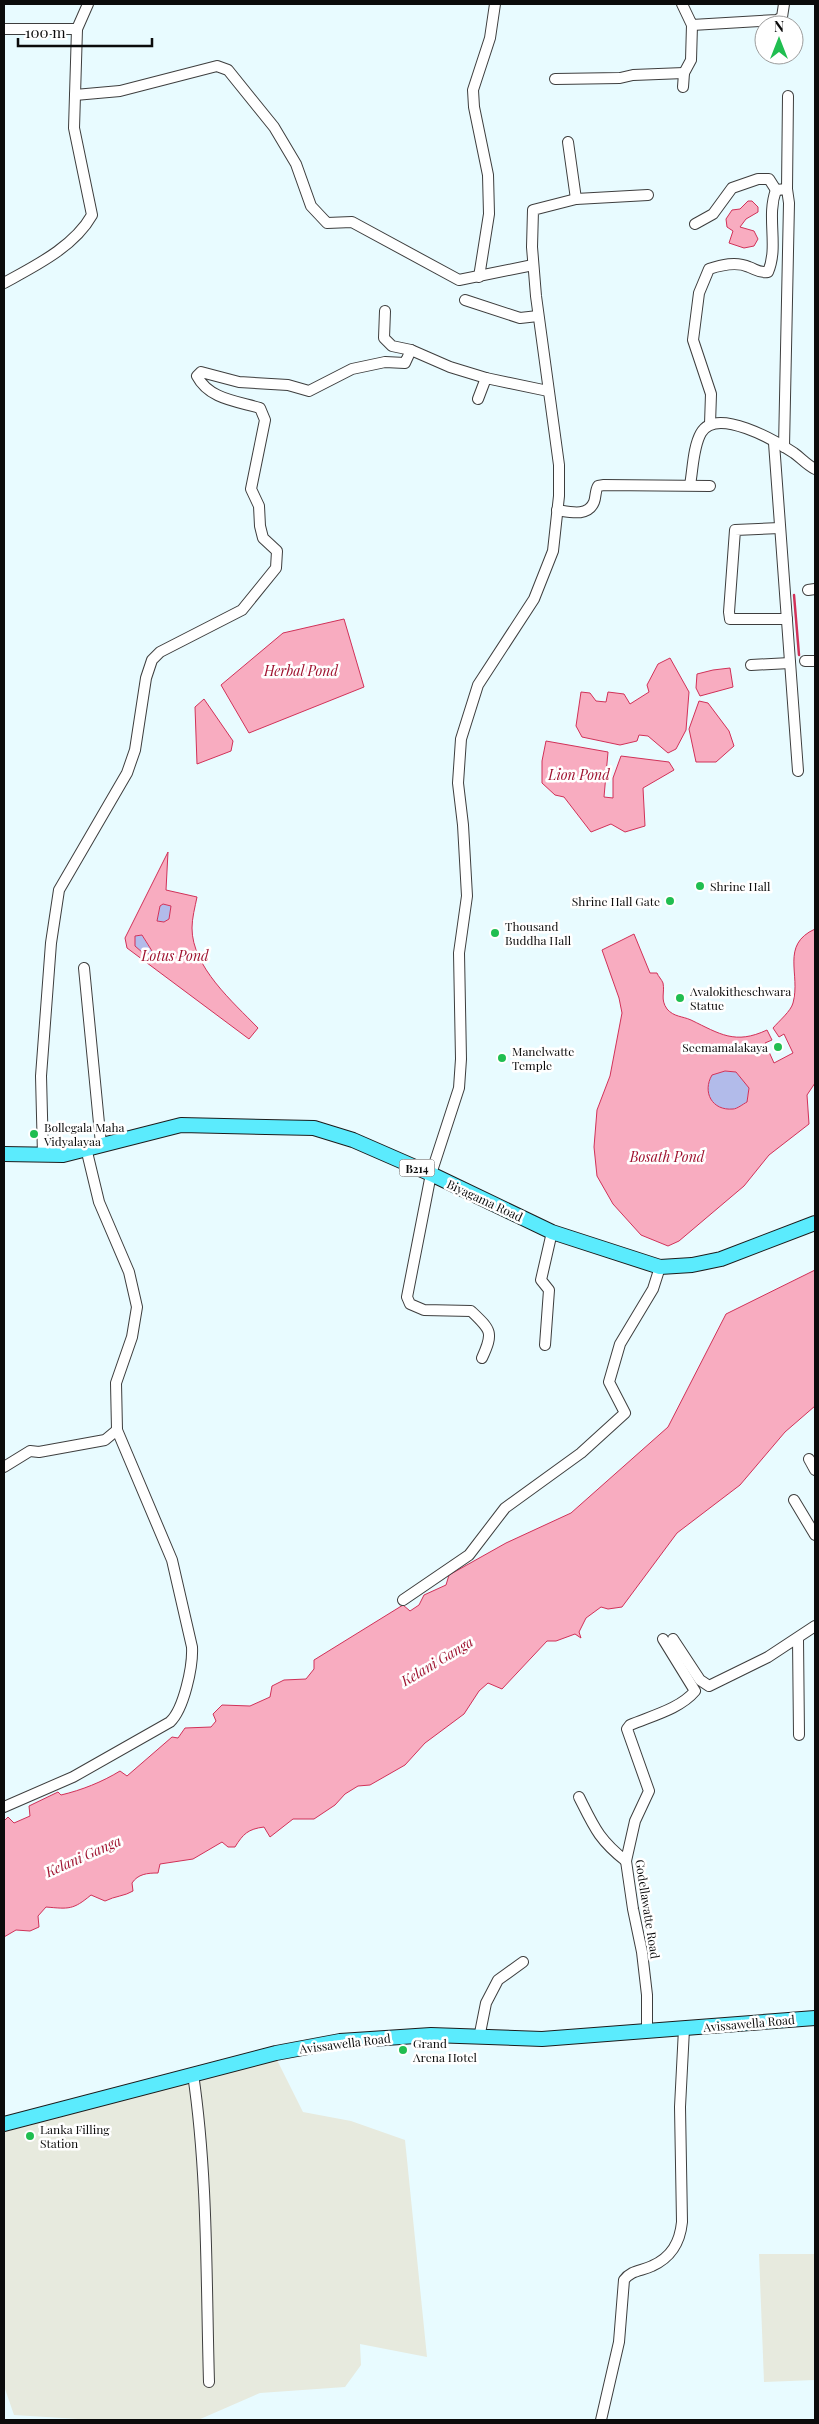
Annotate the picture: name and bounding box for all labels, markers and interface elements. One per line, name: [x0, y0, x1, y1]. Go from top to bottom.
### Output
scale bar: [18, 15, 151, 47]
north arrow: [754, 15, 804, 65]
text: N: [774, 17, 784, 36]
text: 100 m: [25, 22, 66, 42]
water label: Herbal Pond: [263, 661, 338, 680]
water label: Lion Pond: [547, 765, 610, 784]
place label: Shrine Hall: [710, 878, 771, 894]
marker: Shrine Hall: [694, 880, 706, 892]
place label: Shrine Hall Gate: [572, 893, 660, 909]
marker: Shrine Hall Gate: [664, 895, 676, 907]
place label: Thousand Buddha Hall: [505, 918, 572, 948]
marker: Thousand Buddha Hall: [489, 927, 501, 939]
water label: Lotus Pond: [140, 946, 209, 965]
place label: Avalokitheschwara Statue: [689, 983, 791, 1013]
marker: Avalokitheschwara Statue: [674, 992, 686, 1004]
place label: Seemamalakaya: [682, 1039, 768, 1055]
marker: Seemamalakaya: [772, 1041, 784, 1053]
place label: Manelwatte Temple: [512, 1043, 574, 1073]
marker: Manelwatte Temple: [496, 1052, 508, 1064]
place label: Bollegala Maha Vidyalayaa: [43, 1119, 125, 1149]
marker: Bollegala Maha Vidyalayaa: [28, 1128, 40, 1140]
water label: Bosath Pond: [629, 1147, 705, 1166]
road number: B214: [400, 1160, 434, 1176]
street label: Biyagama Road: [445, 1175, 525, 1225]
water label: Kelani Ganga: [396, 1632, 477, 1691]
water label: Kelani Ganga: [41, 1831, 124, 1882]
street label: Godellawatte Road: [632, 1858, 664, 1960]
street label: Avissawella Road: [702, 2011, 795, 2035]
street label: Avissawella Road: [297, 2029, 392, 2057]
place label: Grand Arena Hotel: [412, 2035, 477, 2065]
marker: Grand Arena Hotel: [397, 2044, 409, 2056]
place label: Lanka Filling Station: [40, 2121, 110, 2151]
marker: Lanka Filling Station: [24, 2130, 36, 2142]

